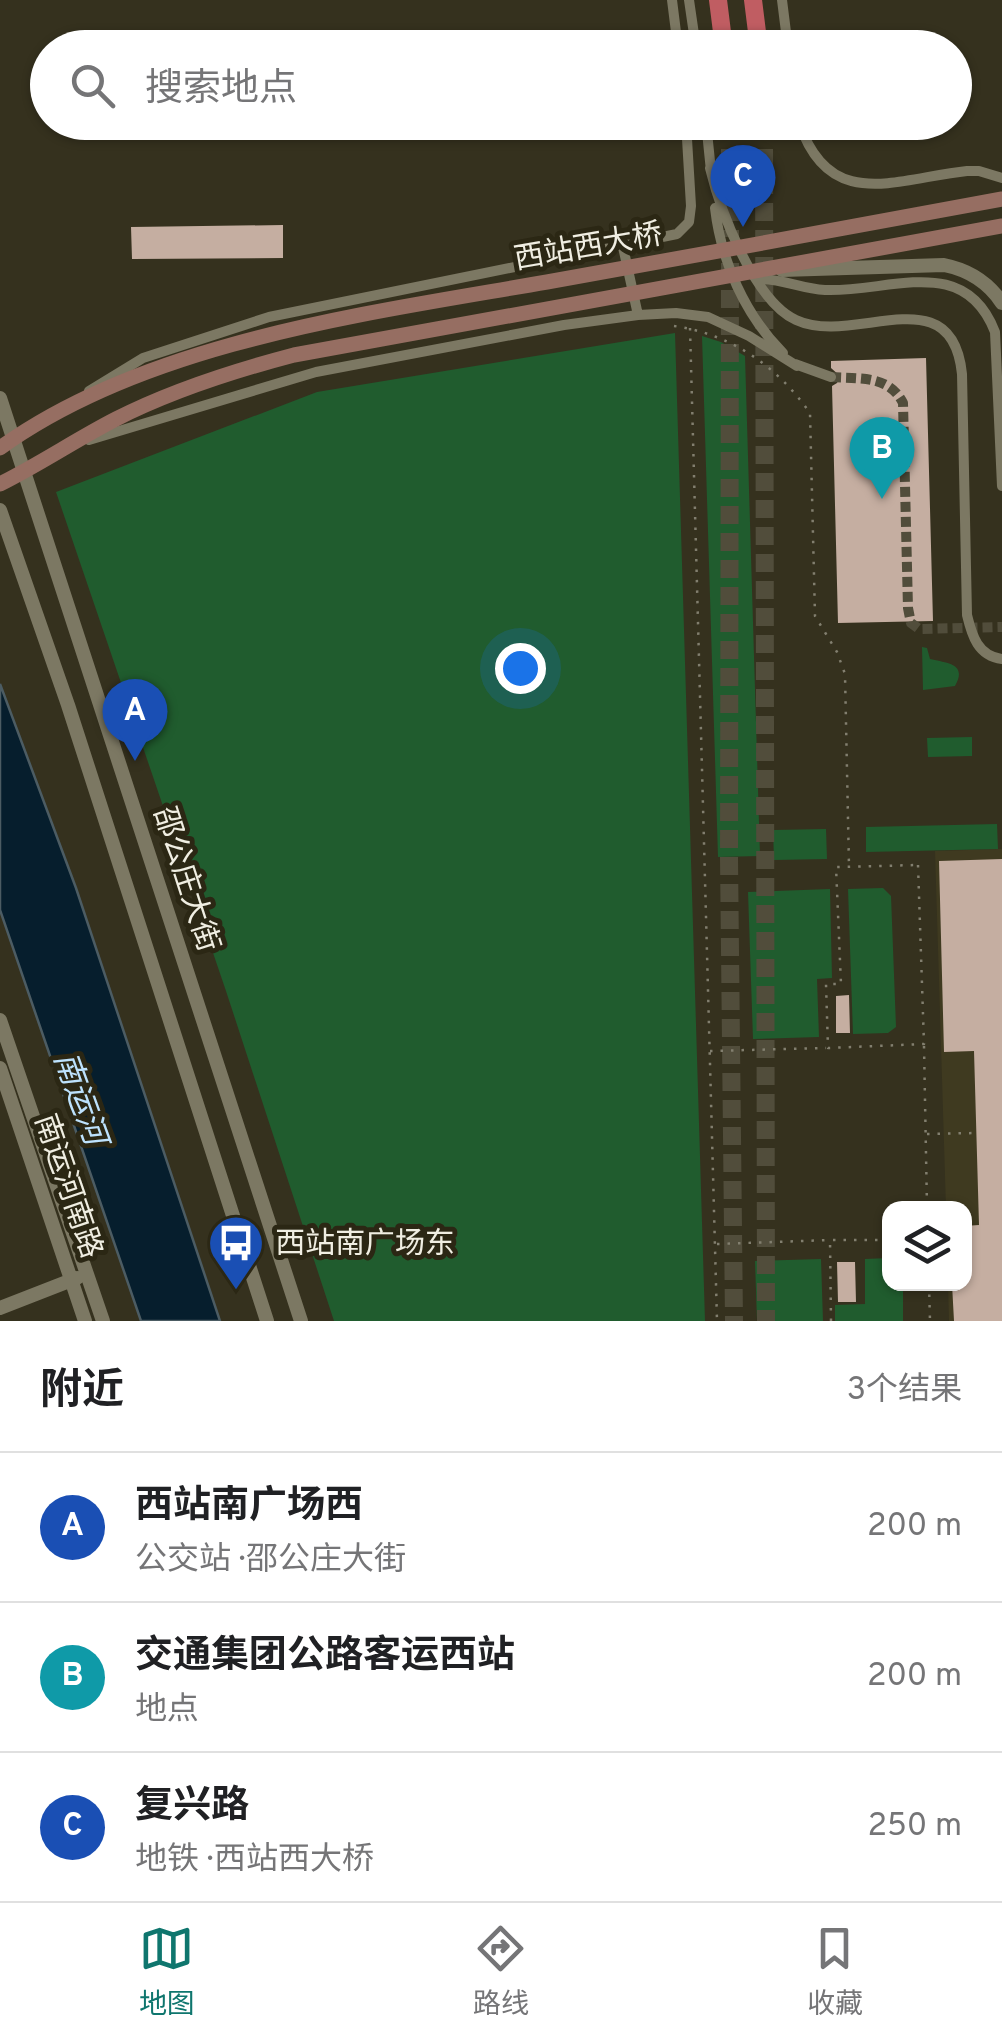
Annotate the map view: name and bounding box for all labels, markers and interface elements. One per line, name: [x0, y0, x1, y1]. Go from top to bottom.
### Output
search box: [30, 30, 972, 140]
icon: search: [65, 58, 120, 113]
text: 搜索地点: [145, 66, 297, 115]
pin: C: [710, 144, 776, 227]
street label: 西站西大桥: [511, 217, 666, 280]
pin: B: [850, 416, 914, 499]
your location: [495, 643, 546, 694]
pin: A: [102, 678, 168, 761]
street label: 邵公庄大街: [144, 803, 225, 957]
water label: 南运河: [43, 1047, 115, 1157]
street label: 南运河南路: [25, 1110, 109, 1264]
map controls: [882, 1201, 972, 1291]
button: layers: [882, 1201, 972, 1291]
bus stop icon: 西站南广场东: [206, 1213, 266, 1292]
place label: 西站南广场东: [275, 1227, 455, 1264]
text: 附近: [40, 1366, 124, 1419]
text: 3个结果: [847, 1371, 962, 1411]
text: 西站南广场西: [135, 1483, 363, 1532]
text: A: [61, 1507, 84, 1547]
text: 200 m: [867, 1507, 962, 1547]
text: 公交站 · 邵公庄大街: [135, 1541, 406, 1581]
text: 交通集团公路客运西站: [135, 1633, 515, 1682]
text: B: [61, 1657, 84, 1697]
text: 200 m: [867, 1657, 962, 1697]
text: 地点: [135, 1691, 199, 1731]
text: 复兴路: [135, 1783, 249, 1832]
text: C: [62, 1807, 83, 1847]
text: 250 m: [867, 1807, 962, 1847]
text: 地铁 · 西站西大桥: [135, 1841, 374, 1881]
tab: 地图: [139, 1921, 195, 2024]
tab: 路线: [473, 1921, 529, 2024]
tab: 收藏: [807, 1921, 863, 2024]

